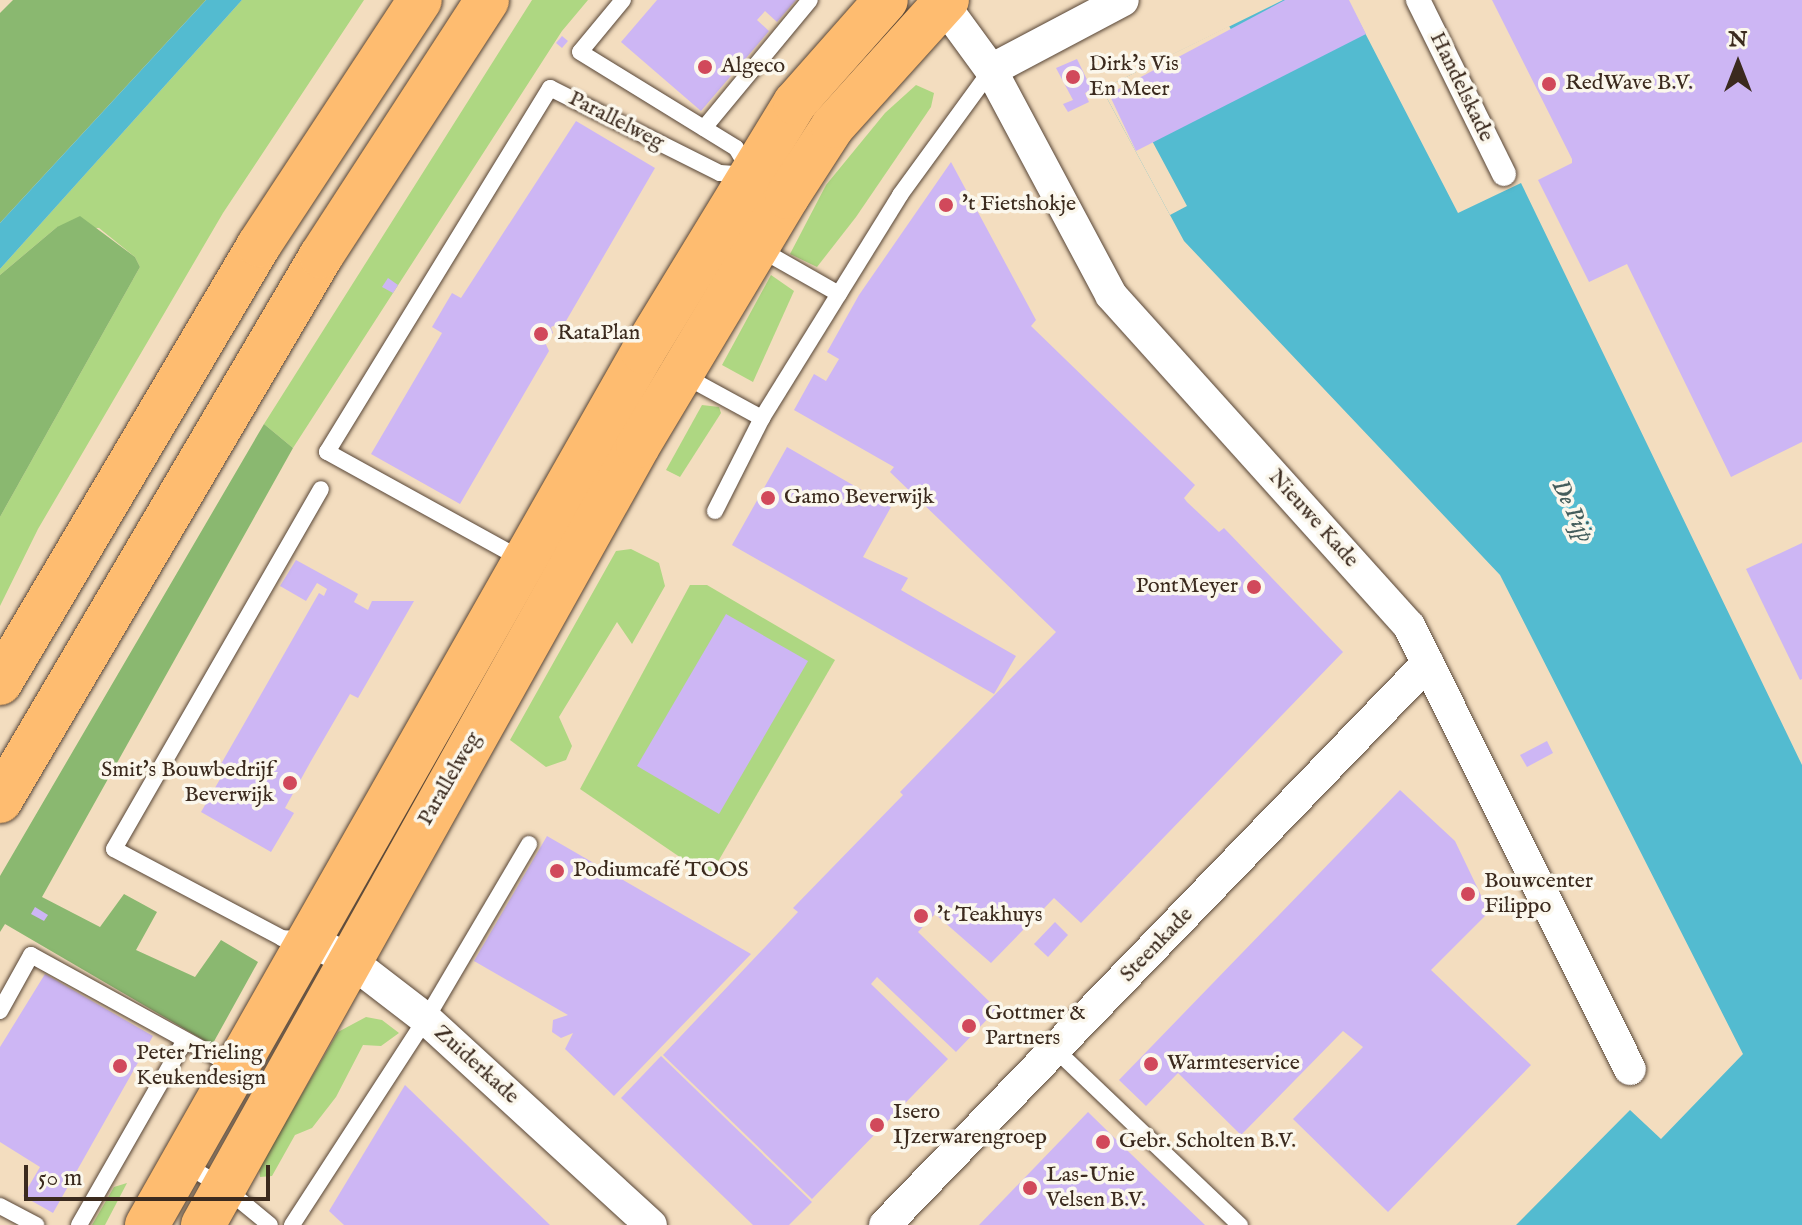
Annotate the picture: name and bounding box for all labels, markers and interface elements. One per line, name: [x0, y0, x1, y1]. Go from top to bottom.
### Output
north arrow: [1698, 24, 1778, 104]
text: N: [1728, 26, 1748, 54]
street label: Handelskade: [1423, 28, 1499, 146]
place label: Dirk's Vis En Meer: [1089, 51, 1179, 102]
place label: Algeco: [721, 54, 785, 80]
marker: Algeco: [696, 58, 714, 76]
marker: Dirk's Vis En Meer: [1064, 68, 1082, 86]
place label: RedWave B.V.: [1565, 71, 1693, 97]
marker: RedWave B.V.: [1540, 75, 1558, 93]
street label: Parallelweg: [564, 86, 668, 156]
place label: 't Fietshokje: [962, 192, 1076, 218]
marker: 't Fietshokje: [937, 196, 955, 214]
place label: RataPlan: [557, 321, 640, 347]
marker: RataPlan: [532, 325, 550, 343]
street label: Nieuwe Kade: [1262, 465, 1364, 573]
water label: De Pijp: [1545, 475, 1599, 547]
place label: Gamo Beverwijk: [784, 485, 934, 511]
marker: Gamo Beverwijk: [759, 489, 777, 507]
place label: PontMeyer: [1135, 574, 1238, 600]
marker: PontMeyer: [1245, 578, 1263, 596]
street label: Parallelweg: [413, 727, 487, 831]
place label: Smit's Bouwbedrijf Beverwijk: [101, 757, 274, 808]
marker: Smit's Bouwbedrijf Beverwijk: [281, 774, 299, 792]
place label: Podiumcafé TOOS: [573, 858, 749, 884]
marker: Podiumcafé TOOS: [548, 862, 566, 880]
place label: Bouwcenter Filippo: [1484, 868, 1593, 920]
marker: Bouwcenter Filippo: [1459, 885, 1477, 903]
street label: Steenkade: [1115, 902, 1199, 988]
place label: 't Teakhuys: [937, 903, 1042, 929]
marker: 't Teakhuys: [912, 907, 930, 925]
place label: Gottmer & Partners: [985, 1000, 1086, 1052]
marker: Gottmer & Partners: [960, 1017, 978, 1035]
street label: Zuiderkade: [428, 1020, 524, 1110]
place label: Peter Trieling Keukendesign: [136, 1040, 266, 1092]
place label: Warmteservice: [1167, 1051, 1300, 1077]
marker: Warmteservice: [1142, 1055, 1160, 1073]
marker: Peter Trieling Keukendesign: [111, 1057, 129, 1075]
place label: Isero IJzerwarengroep: [893, 1099, 1047, 1150]
marker: Isero IJzerwarengroep: [868, 1116, 886, 1134]
place label: Gebr. Scholten B.V.: [1119, 1129, 1296, 1155]
marker: Gebr. Scholten B.V.: [1094, 1133, 1112, 1151]
scale bar: [28, 1149, 274, 1199]
place label: Las-Unie Velsen B.V.: [1046, 1162, 1146, 1214]
text: 50 m: [38, 1163, 82, 1194]
marker: Las-Unie Velsen B.V.: [1021, 1179, 1039, 1197]

